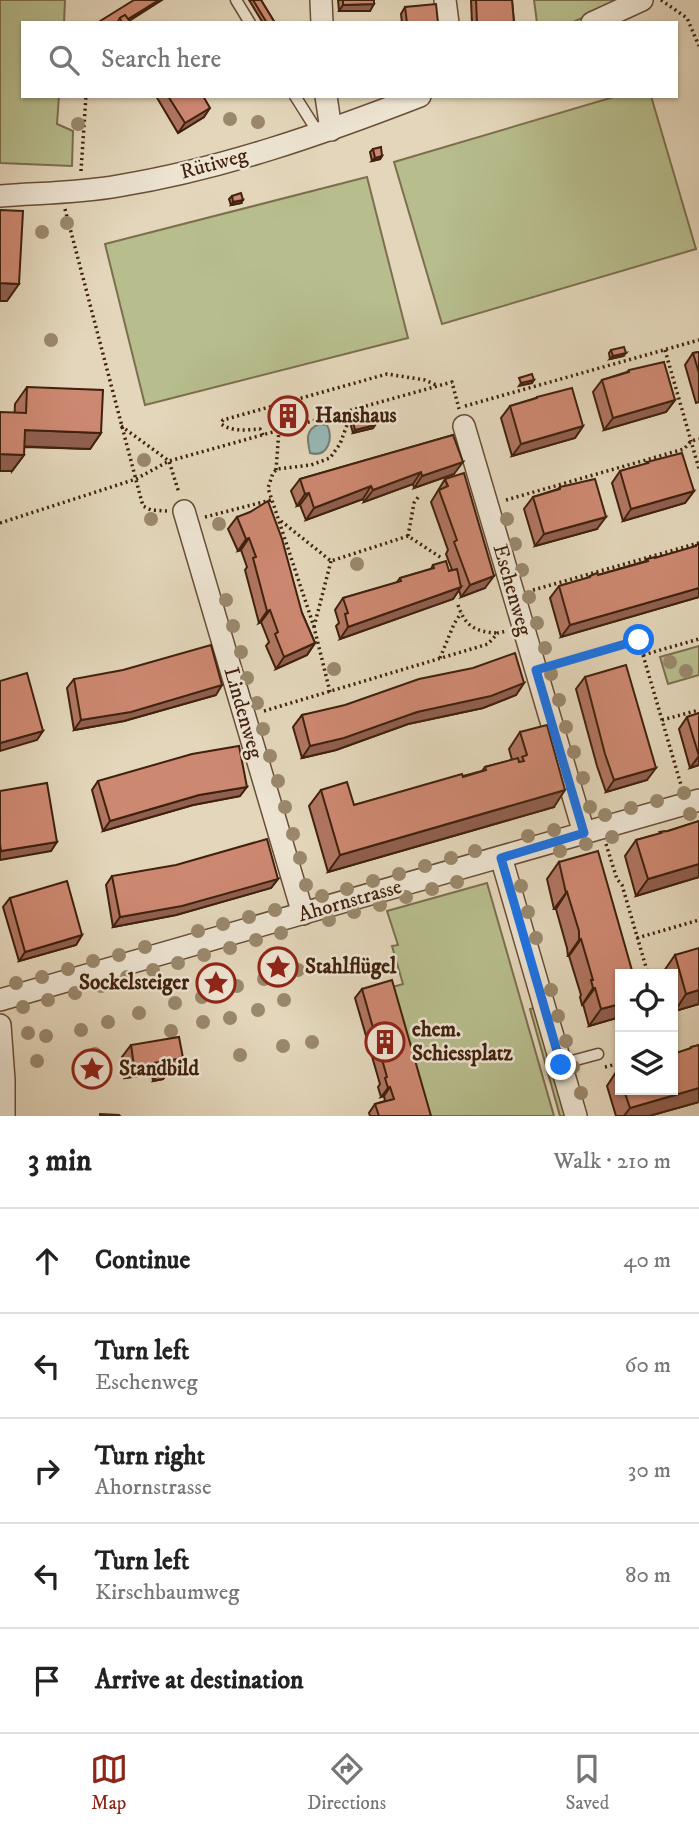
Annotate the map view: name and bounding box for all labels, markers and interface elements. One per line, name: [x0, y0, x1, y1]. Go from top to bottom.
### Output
search box: [21, 21, 678, 98]
icon: search: [45, 41, 83, 79]
text: Search here: [101, 43, 221, 76]
street label: Rütiweg: [178, 142, 251, 185]
building icon: Hanshaus: [267, 395, 309, 437]
place label: Hanshaus: [315, 403, 397, 429]
street label: Eschenweg: [487, 541, 538, 639]
route start: [623, 624, 654, 655]
street label: Lindenweg: [218, 664, 269, 762]
street label: Ahornstrasse: [295, 874, 405, 928]
place icon: Stahlflügel: [257, 946, 299, 988]
place label: Stahlflügel: [305, 954, 397, 980]
place icon: Sockelsteiger: [195, 962, 237, 1004]
map controls: [615, 969, 678, 1095]
button: locate: [615, 969, 678, 1032]
place label: Sockelsteiger: [79, 970, 190, 996]
place label: ehem. Schiessplatz: [412, 1017, 514, 1067]
building icon: ehem. Schiessplatz: [364, 1021, 406, 1063]
button: layers: [615, 1032, 678, 1095]
place icon: Standbild: [71, 1048, 113, 1090]
route end: [545, 1049, 576, 1080]
place label: Standbild: [119, 1056, 200, 1082]
text: 3 min: [28, 1143, 92, 1180]
text: Walk · 210 m: [554, 1147, 671, 1176]
icon: ahead: [28, 1242, 66, 1280]
text: Continue: [95, 1244, 190, 1277]
text: 40 m: [623, 1246, 671, 1275]
text: Turn left: [95, 1335, 189, 1368]
icon: left: [28, 1347, 66, 1385]
text: 60 m: [624, 1351, 671, 1380]
text: Eschenweg: [95, 1368, 198, 1397]
text: Turn right: [95, 1440, 205, 1473]
icon: right: [28, 1452, 66, 1490]
text: 30 m: [628, 1456, 671, 1485]
text: Ahornstrasse: [95, 1473, 212, 1502]
text: Turn left: [95, 1545, 189, 1578]
icon: left: [28, 1557, 66, 1595]
text: 80 m: [625, 1561, 671, 1590]
text: Kirschbaumweg: [95, 1578, 240, 1607]
icon: arrive: [28, 1662, 66, 1700]
text: Arrive at destination: [95, 1664, 304, 1697]
tab: Map: [90, 1750, 128, 1815]
tab: Directions: [307, 1750, 386, 1815]
tab: Saved: [566, 1750, 609, 1815]

